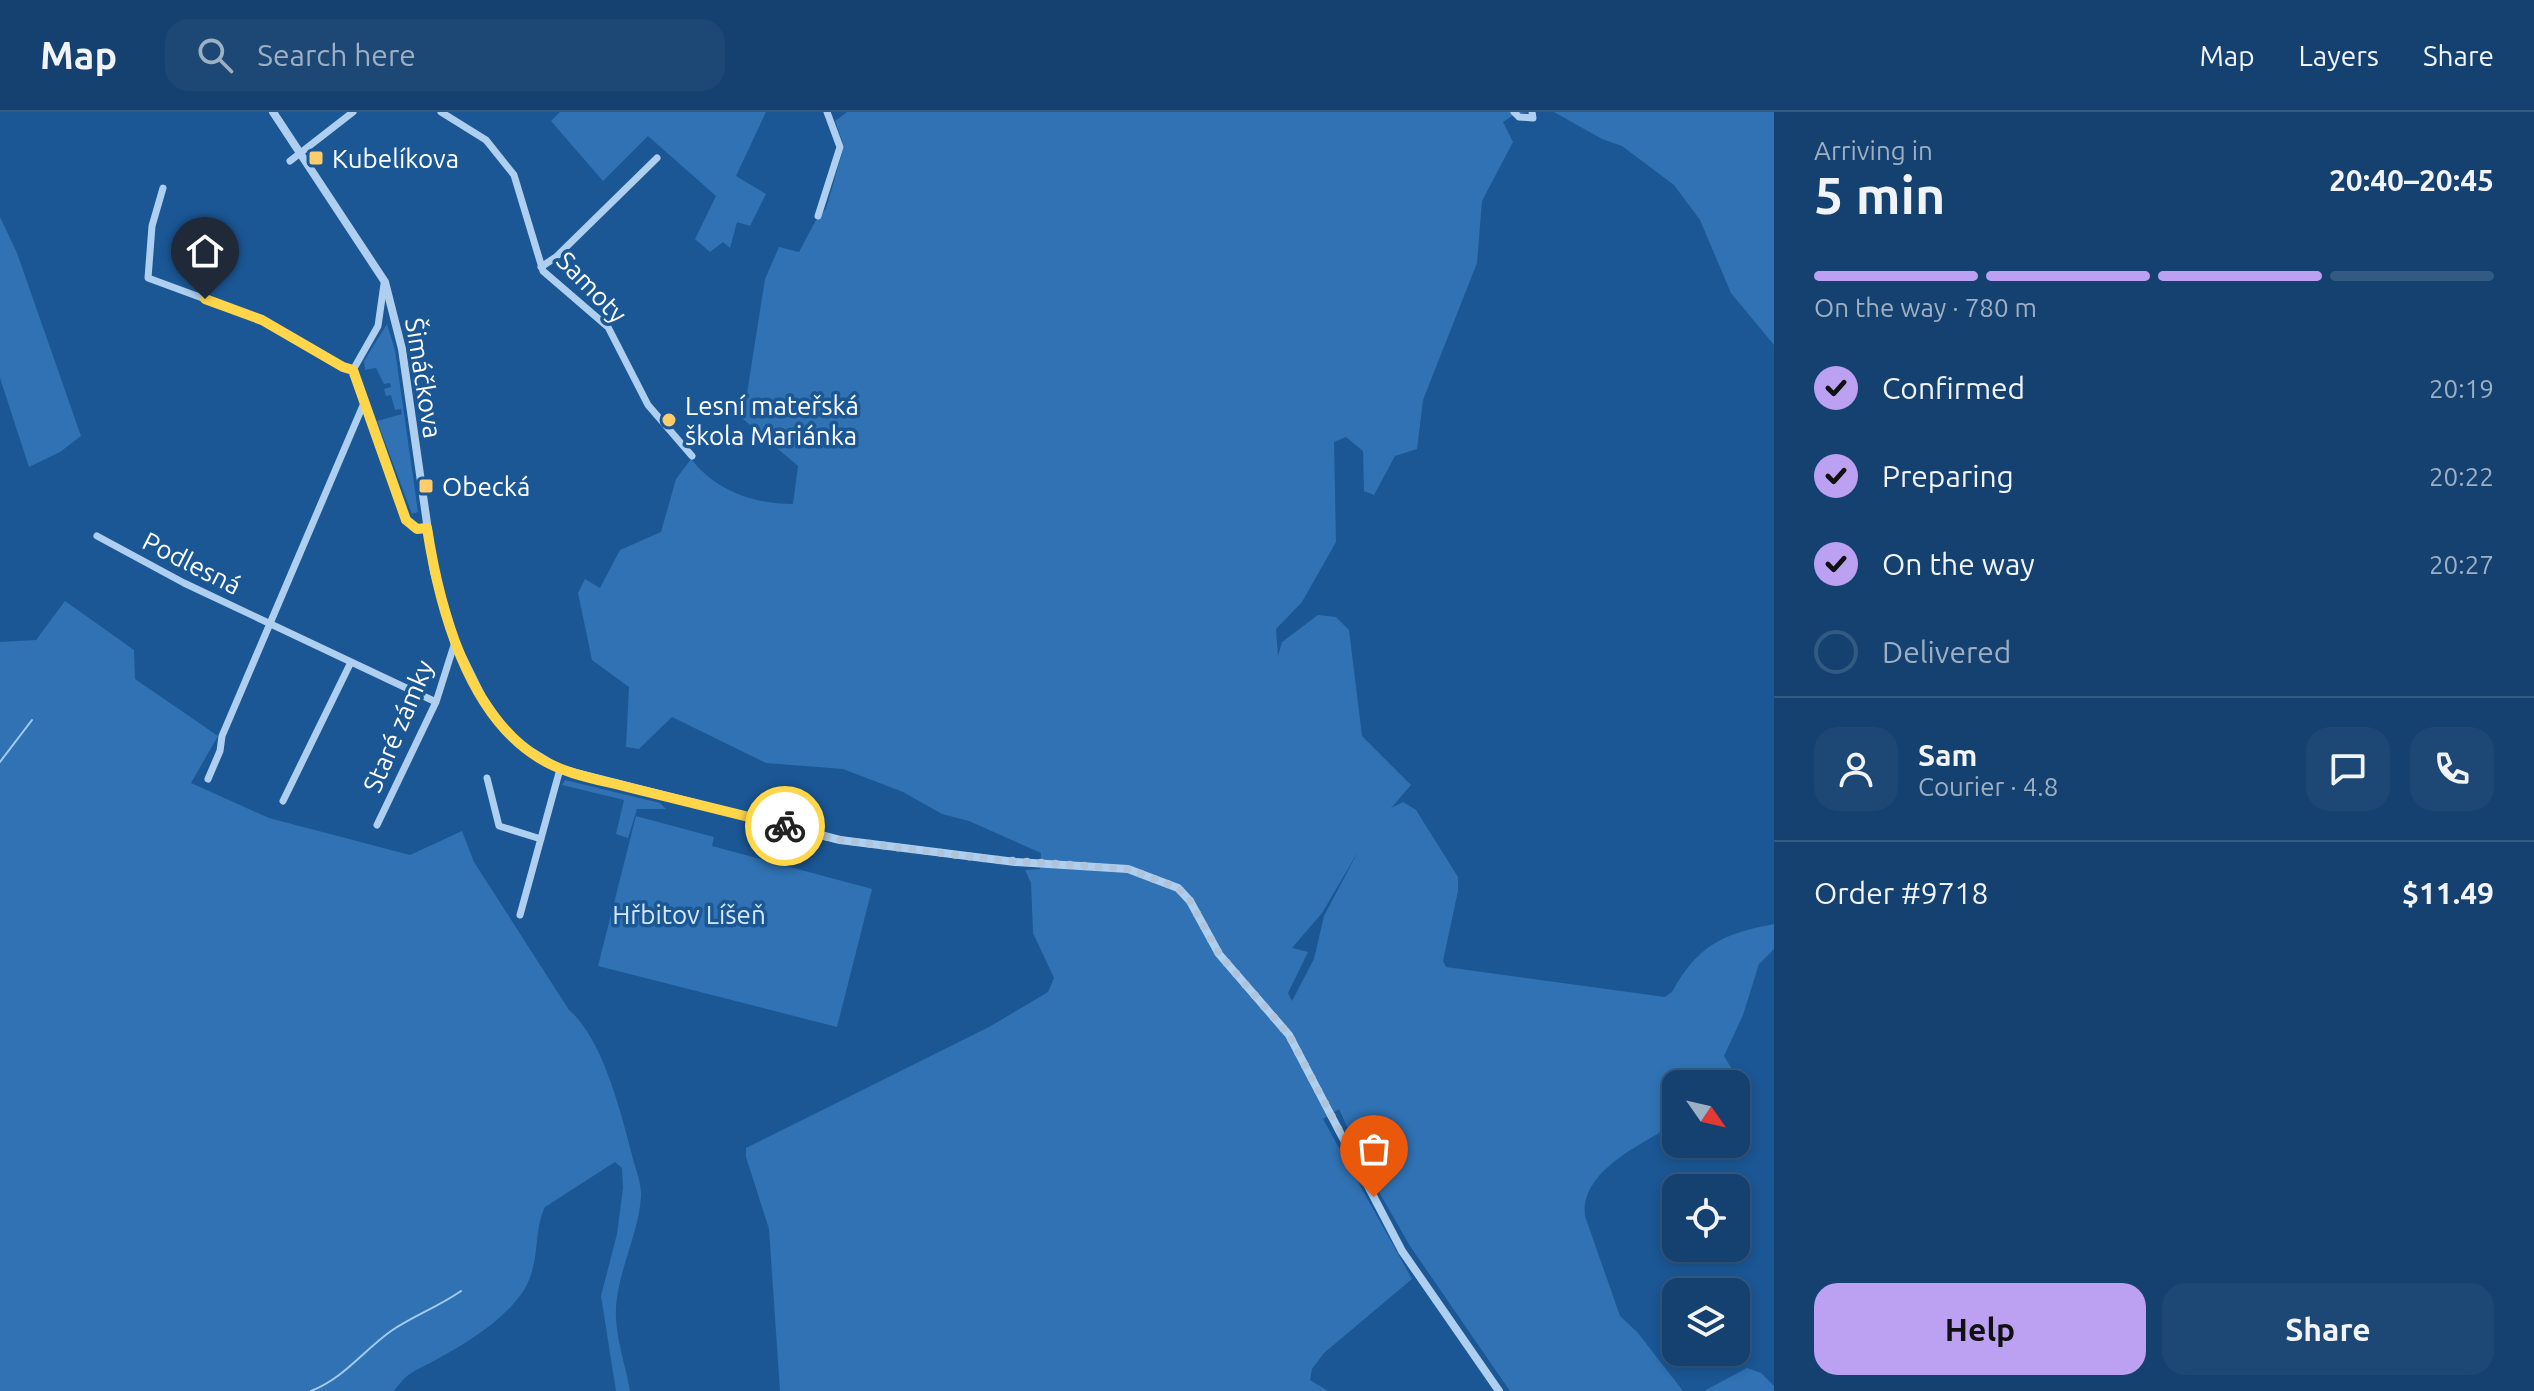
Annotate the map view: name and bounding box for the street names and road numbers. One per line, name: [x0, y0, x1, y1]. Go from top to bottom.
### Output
street label: Samoty: [551, 245, 633, 329]
street label: Šimáčkova: [400, 316, 448, 440]
street label: Podlesná: [138, 526, 246, 600]
street label: Staré zámky: [357, 656, 439, 796]

